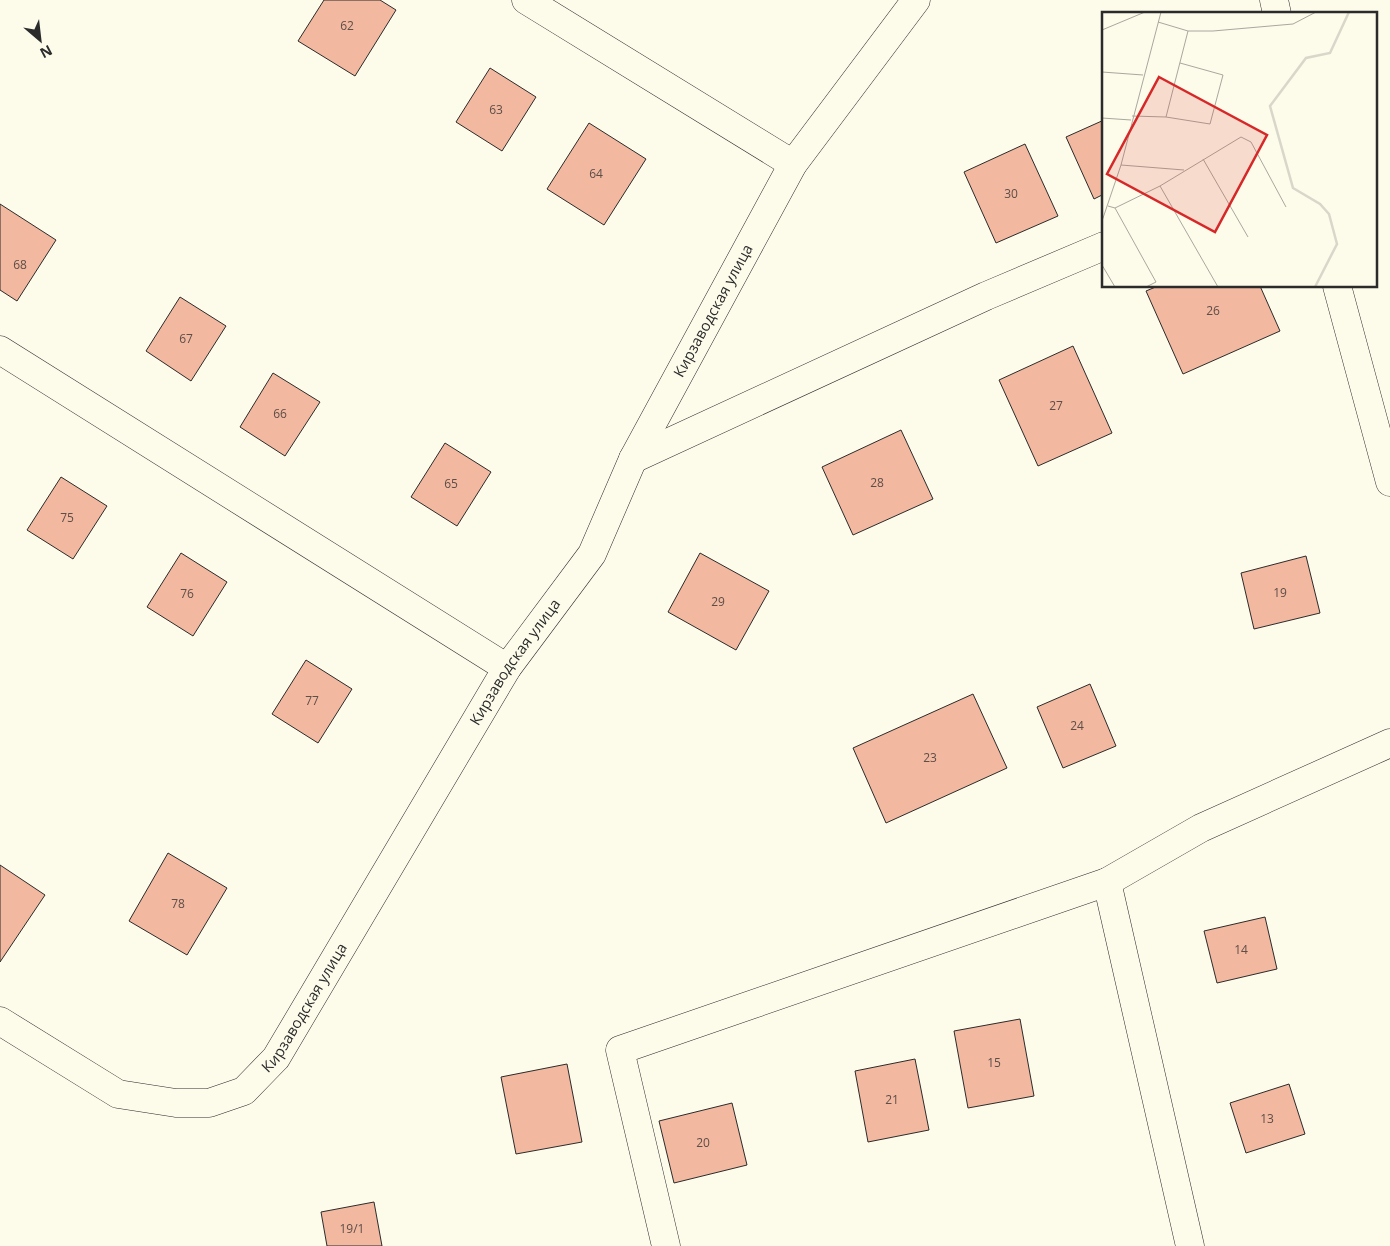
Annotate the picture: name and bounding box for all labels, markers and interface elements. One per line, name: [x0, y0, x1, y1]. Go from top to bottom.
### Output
inset map: [1102, 12, 1378, 288]
north arrow: [15, 15, 65, 65]
house number: 62: [340, 17, 354, 34]
text: N: [37, 41, 56, 63]
house number: 63: [489, 101, 503, 118]
house number: 64: [589, 165, 603, 182]
house number: 30: [1004, 185, 1018, 202]
street label: Кирзаводская улица: [668, 240, 757, 380]
house number: 68: [13, 256, 27, 273]
house number: 26: [1206, 302, 1220, 319]
house number: 67: [179, 330, 193, 347]
house number: 27: [1049, 397, 1063, 414]
house number: 66: [273, 405, 287, 422]
house number: 28: [870, 474, 884, 491]
house number: 65: [444, 475, 458, 492]
house number: 75: [60, 509, 74, 526]
house number: 19: [1273, 584, 1287, 601]
house number: 76: [180, 585, 194, 602]
house number: 29: [711, 593, 725, 610]
street label: Кирзаводская улица: [464, 594, 564, 729]
house number: 77: [305, 692, 319, 709]
house number: 24: [1070, 717, 1084, 734]
house number: 23: [923, 749, 937, 766]
house number: 78: [171, 895, 185, 912]
street label: Кирзаводская улица: [256, 939, 351, 1076]
house number: 14: [1234, 941, 1248, 958]
house number: 15: [987, 1054, 1001, 1071]
house number: 21: [885, 1091, 899, 1108]
house number: 13: [1260, 1110, 1274, 1127]
house number: 20: [696, 1134, 710, 1151]
house number: 19/1: [340, 1220, 364, 1237]

